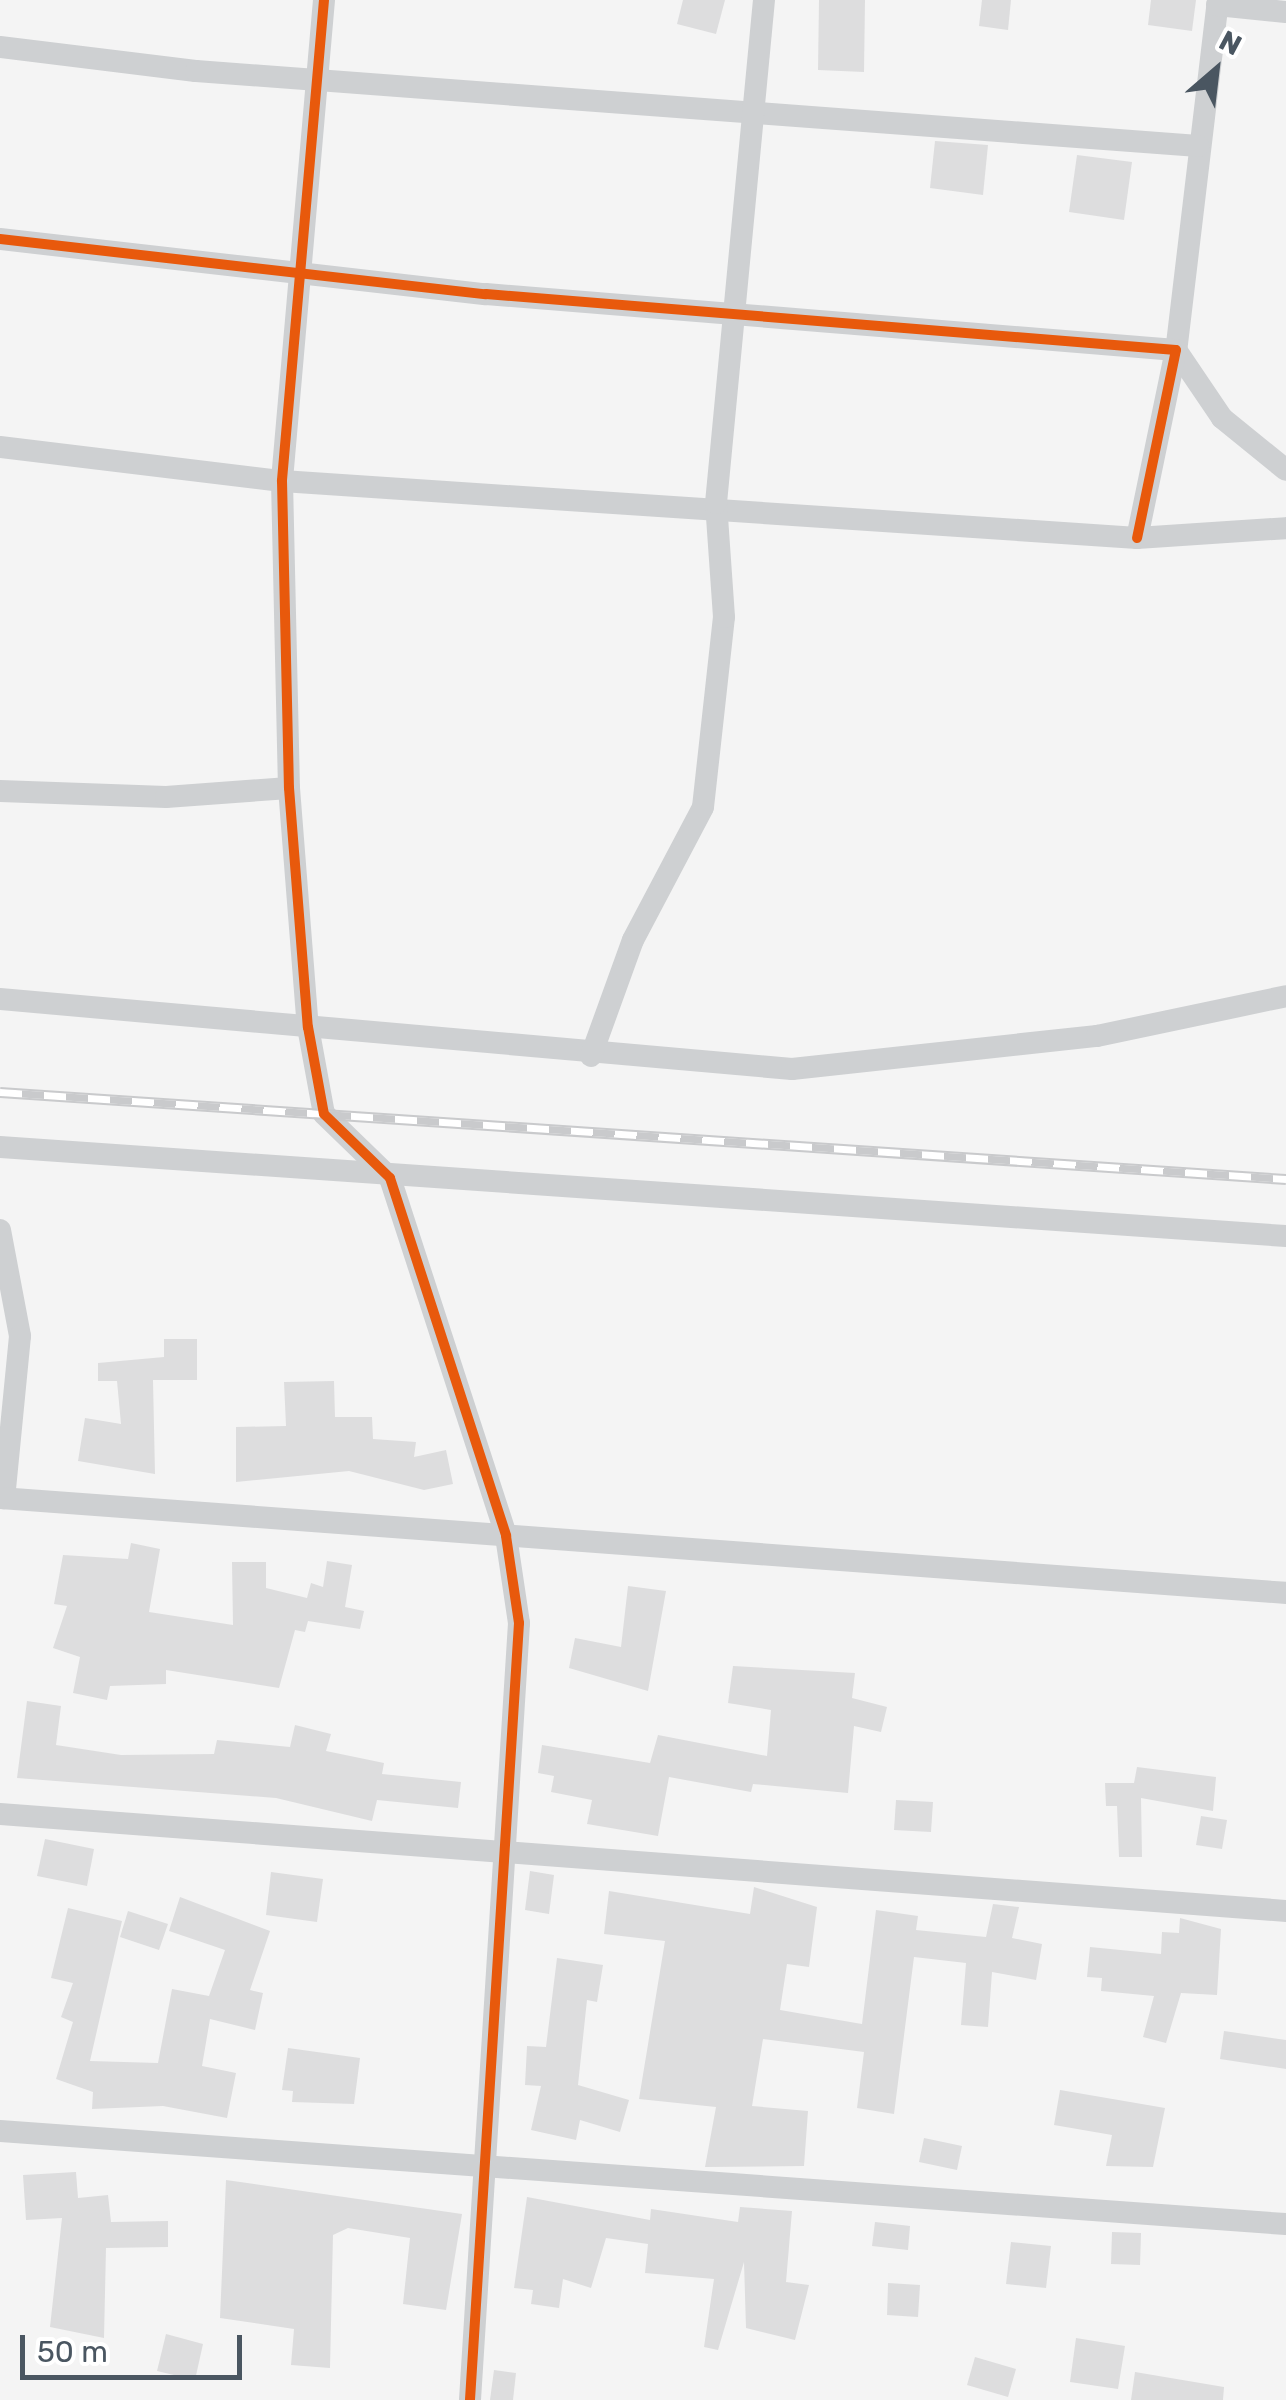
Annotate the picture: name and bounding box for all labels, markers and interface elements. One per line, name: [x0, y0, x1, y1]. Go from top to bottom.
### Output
north arrow: [1166, 20, 1266, 120]
text: N: [1214, 24, 1247, 62]
scale bar: [25, 2315, 248, 2377]
text: 50 m: [37, 2334, 108, 2370]

